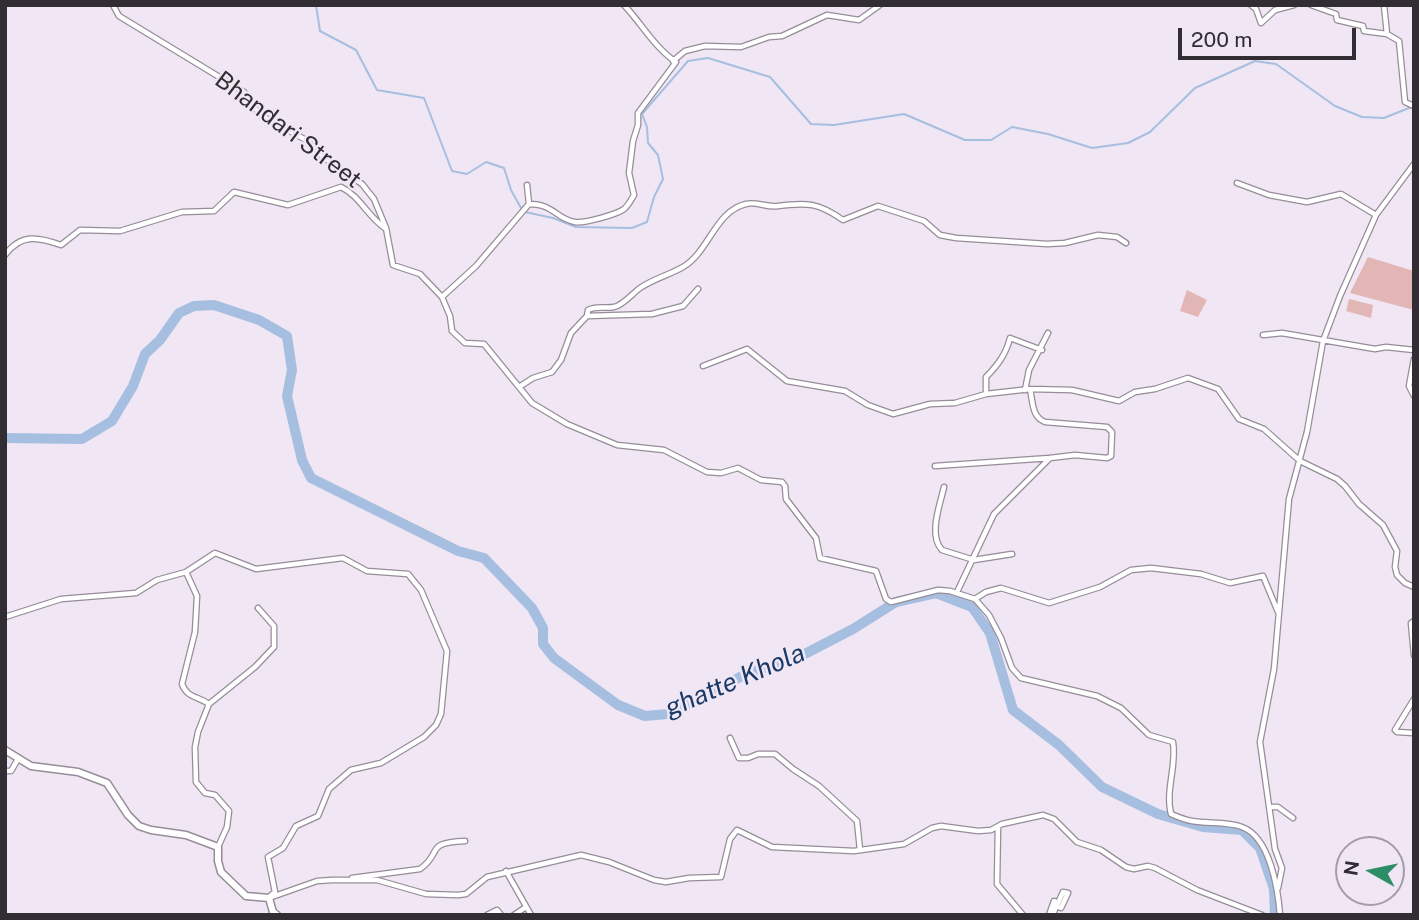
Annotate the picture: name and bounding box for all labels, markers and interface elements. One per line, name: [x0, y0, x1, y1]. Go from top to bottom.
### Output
scale bar: [1181, 14, 1360, 58]
text: 200 m: [1191, 27, 1252, 52]
street label: Bhandari Street: [209, 66, 367, 194]
water label: ghatte Khola: [660, 638, 810, 724]
north arrow: [1335, 836, 1405, 906]
text: N: [1339, 859, 1363, 877]

